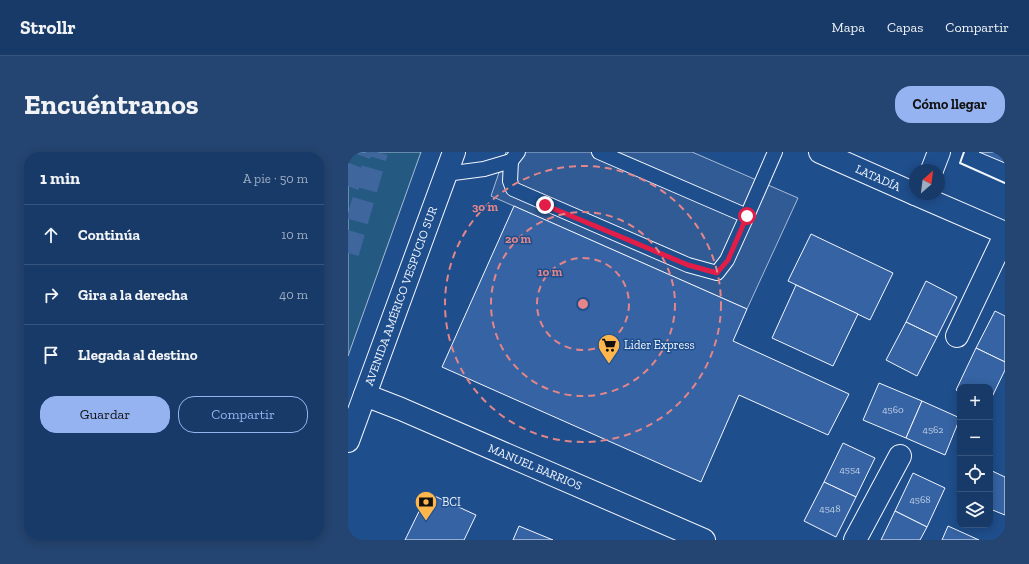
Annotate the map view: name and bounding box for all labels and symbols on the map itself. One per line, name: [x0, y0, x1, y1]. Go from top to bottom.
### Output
street label: LATADÍA: [853, 161, 903, 194]
north arrow: [909, 164, 945, 200]
route end: [536, 196, 554, 214]
text: 30 m: [472, 200, 499, 214]
street label: AVENIDA AMÉRICO VESPUCIO SUR: [361, 204, 440, 388]
route start: [738, 207, 756, 225]
text: 20 m: [505, 232, 532, 246]
text: 10 m: [538, 265, 563, 279]
centre of rings: [576, 297, 590, 311]
supermarket icon: Lider Express: [596, 332, 622, 365]
place label: Lider Express: [624, 338, 695, 352]
house number: 4560: [882, 404, 904, 416]
house number: 4562: [923, 424, 943, 436]
street label: MANUEL BARRIOS: [486, 441, 584, 493]
house number: 4554: [839, 464, 861, 476]
bank icon: BCI: [413, 489, 439, 522]
house number: 4568: [909, 494, 931, 506]
place label: BCI: [442, 495, 461, 509]
house number: 4548: [819, 503, 841, 515]

